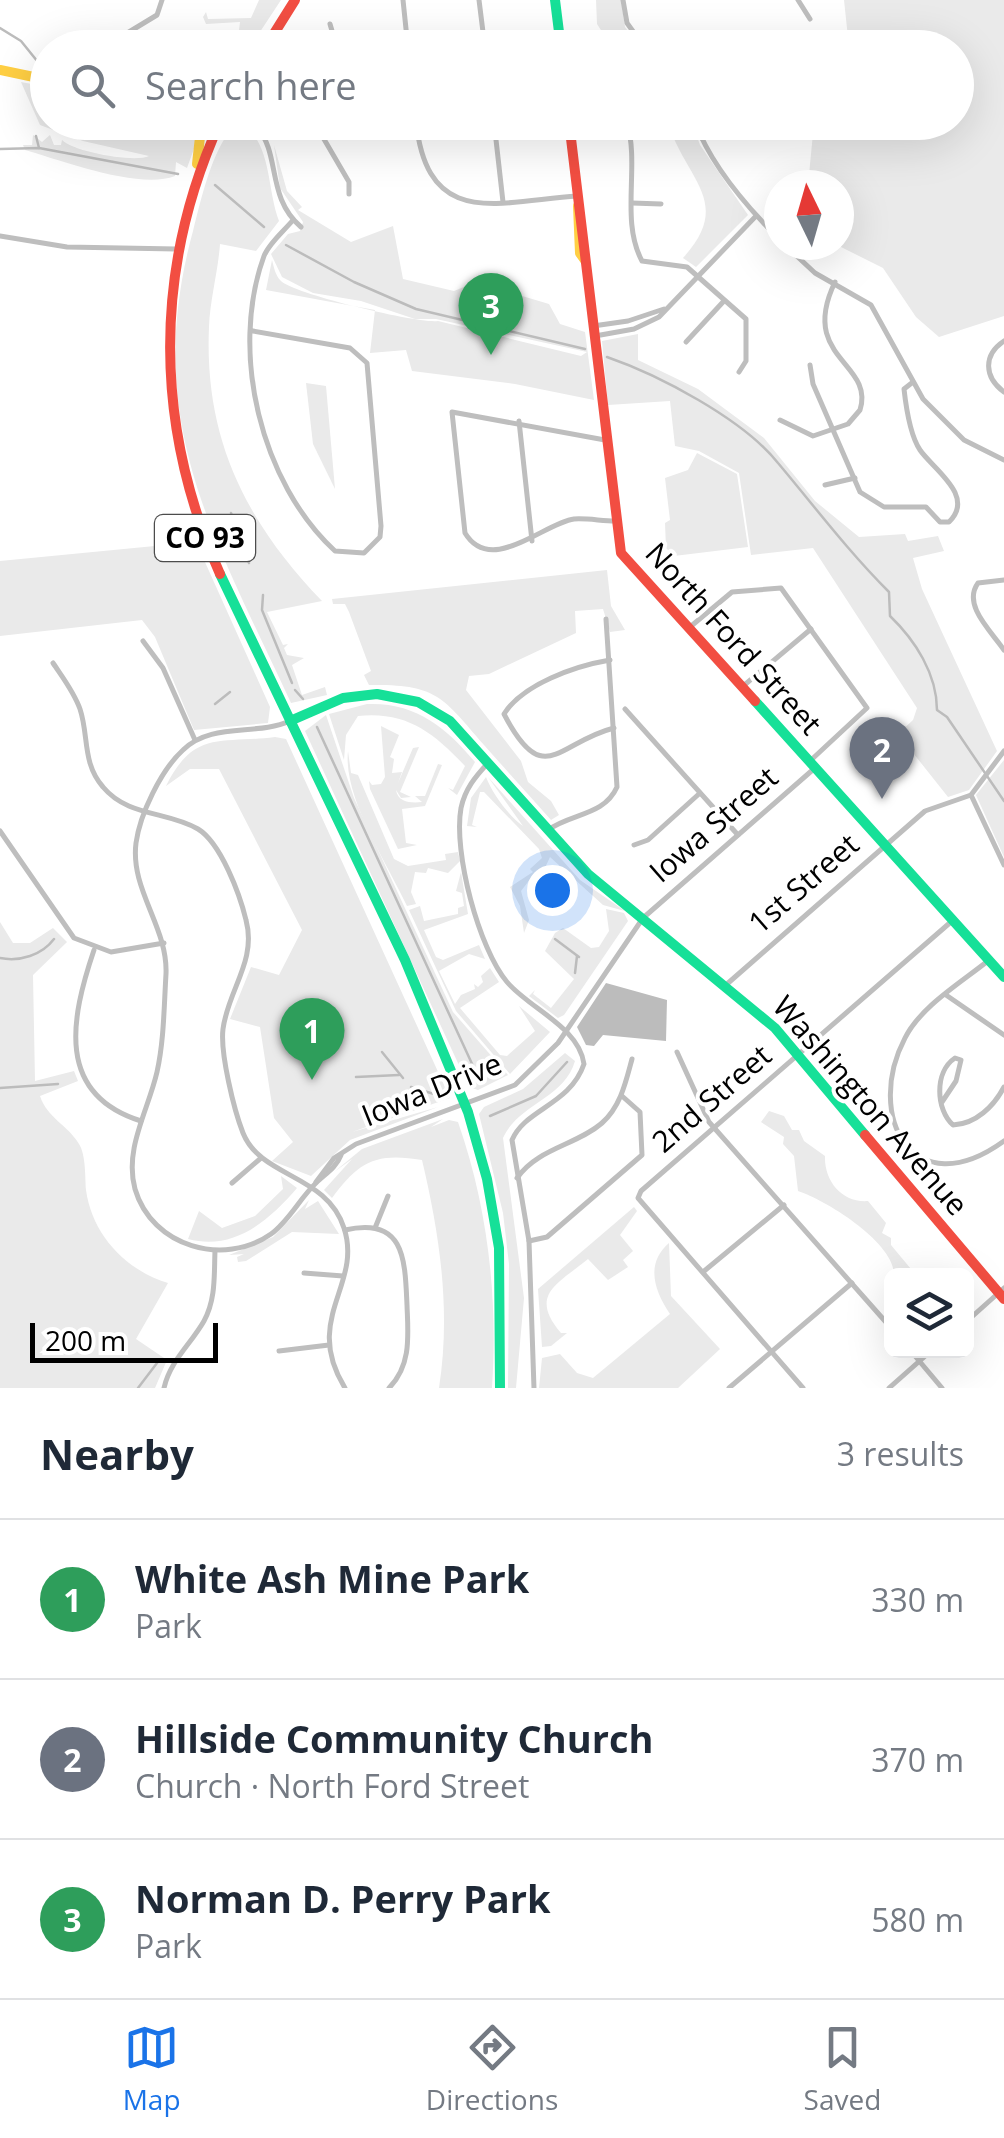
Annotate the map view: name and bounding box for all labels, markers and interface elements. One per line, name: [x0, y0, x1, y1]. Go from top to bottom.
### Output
search box: [30, 30, 974, 140]
icon: search: [65, 58, 120, 113]
text: Search here: [145, 59, 357, 111]
north arrow: [764, 170, 854, 260]
pin: 3: [458, 272, 524, 355]
road number: CO 93: [155, 515, 255, 561]
street label: North Ford Street: [637, 533, 831, 743]
pin: 2: [850, 716, 914, 799]
street label: Iowa Street: [640, 757, 786, 891]
street label: 1st Street: [739, 824, 867, 942]
your location: [527, 865, 578, 916]
street label: Washington Avenue: [764, 986, 978, 1224]
pin: 1: [280, 998, 344, 1080]
street label: 2nd Street: [643, 1035, 779, 1161]
street label: Iowa Drive: [355, 1042, 508, 1135]
map controls: [884, 1268, 974, 1358]
button: layers: [884, 1268, 974, 1358]
scale bar: [30, 1318, 218, 1362]
text: 200 m: [45, 1321, 126, 1359]
text: Nearby: [40, 1425, 194, 1482]
text: 3 results: [837, 1432, 964, 1475]
text: White Ash Mine Park: [135, 1552, 529, 1604]
text: 1: [63, 1578, 82, 1621]
text: 330 m: [871, 1578, 964, 1621]
text: Park: [135, 1604, 202, 1647]
text: Hillside Community Church: [135, 1712, 654, 1764]
text: 2: [63, 1738, 82, 1781]
text: 370 m: [871, 1738, 964, 1781]
text: Church · North Ford Street: [135, 1764, 529, 1807]
text: Norman D. Perry Park: [135, 1872, 551, 1924]
text: 3: [63, 1898, 82, 1941]
text: 580 m: [871, 1898, 964, 1941]
text: Park: [135, 1924, 202, 1967]
tab: Map: [123, 2020, 181, 2118]
tab: Directions: [426, 2020, 558, 2118]
tab: Saved: [804, 2020, 881, 2118]

